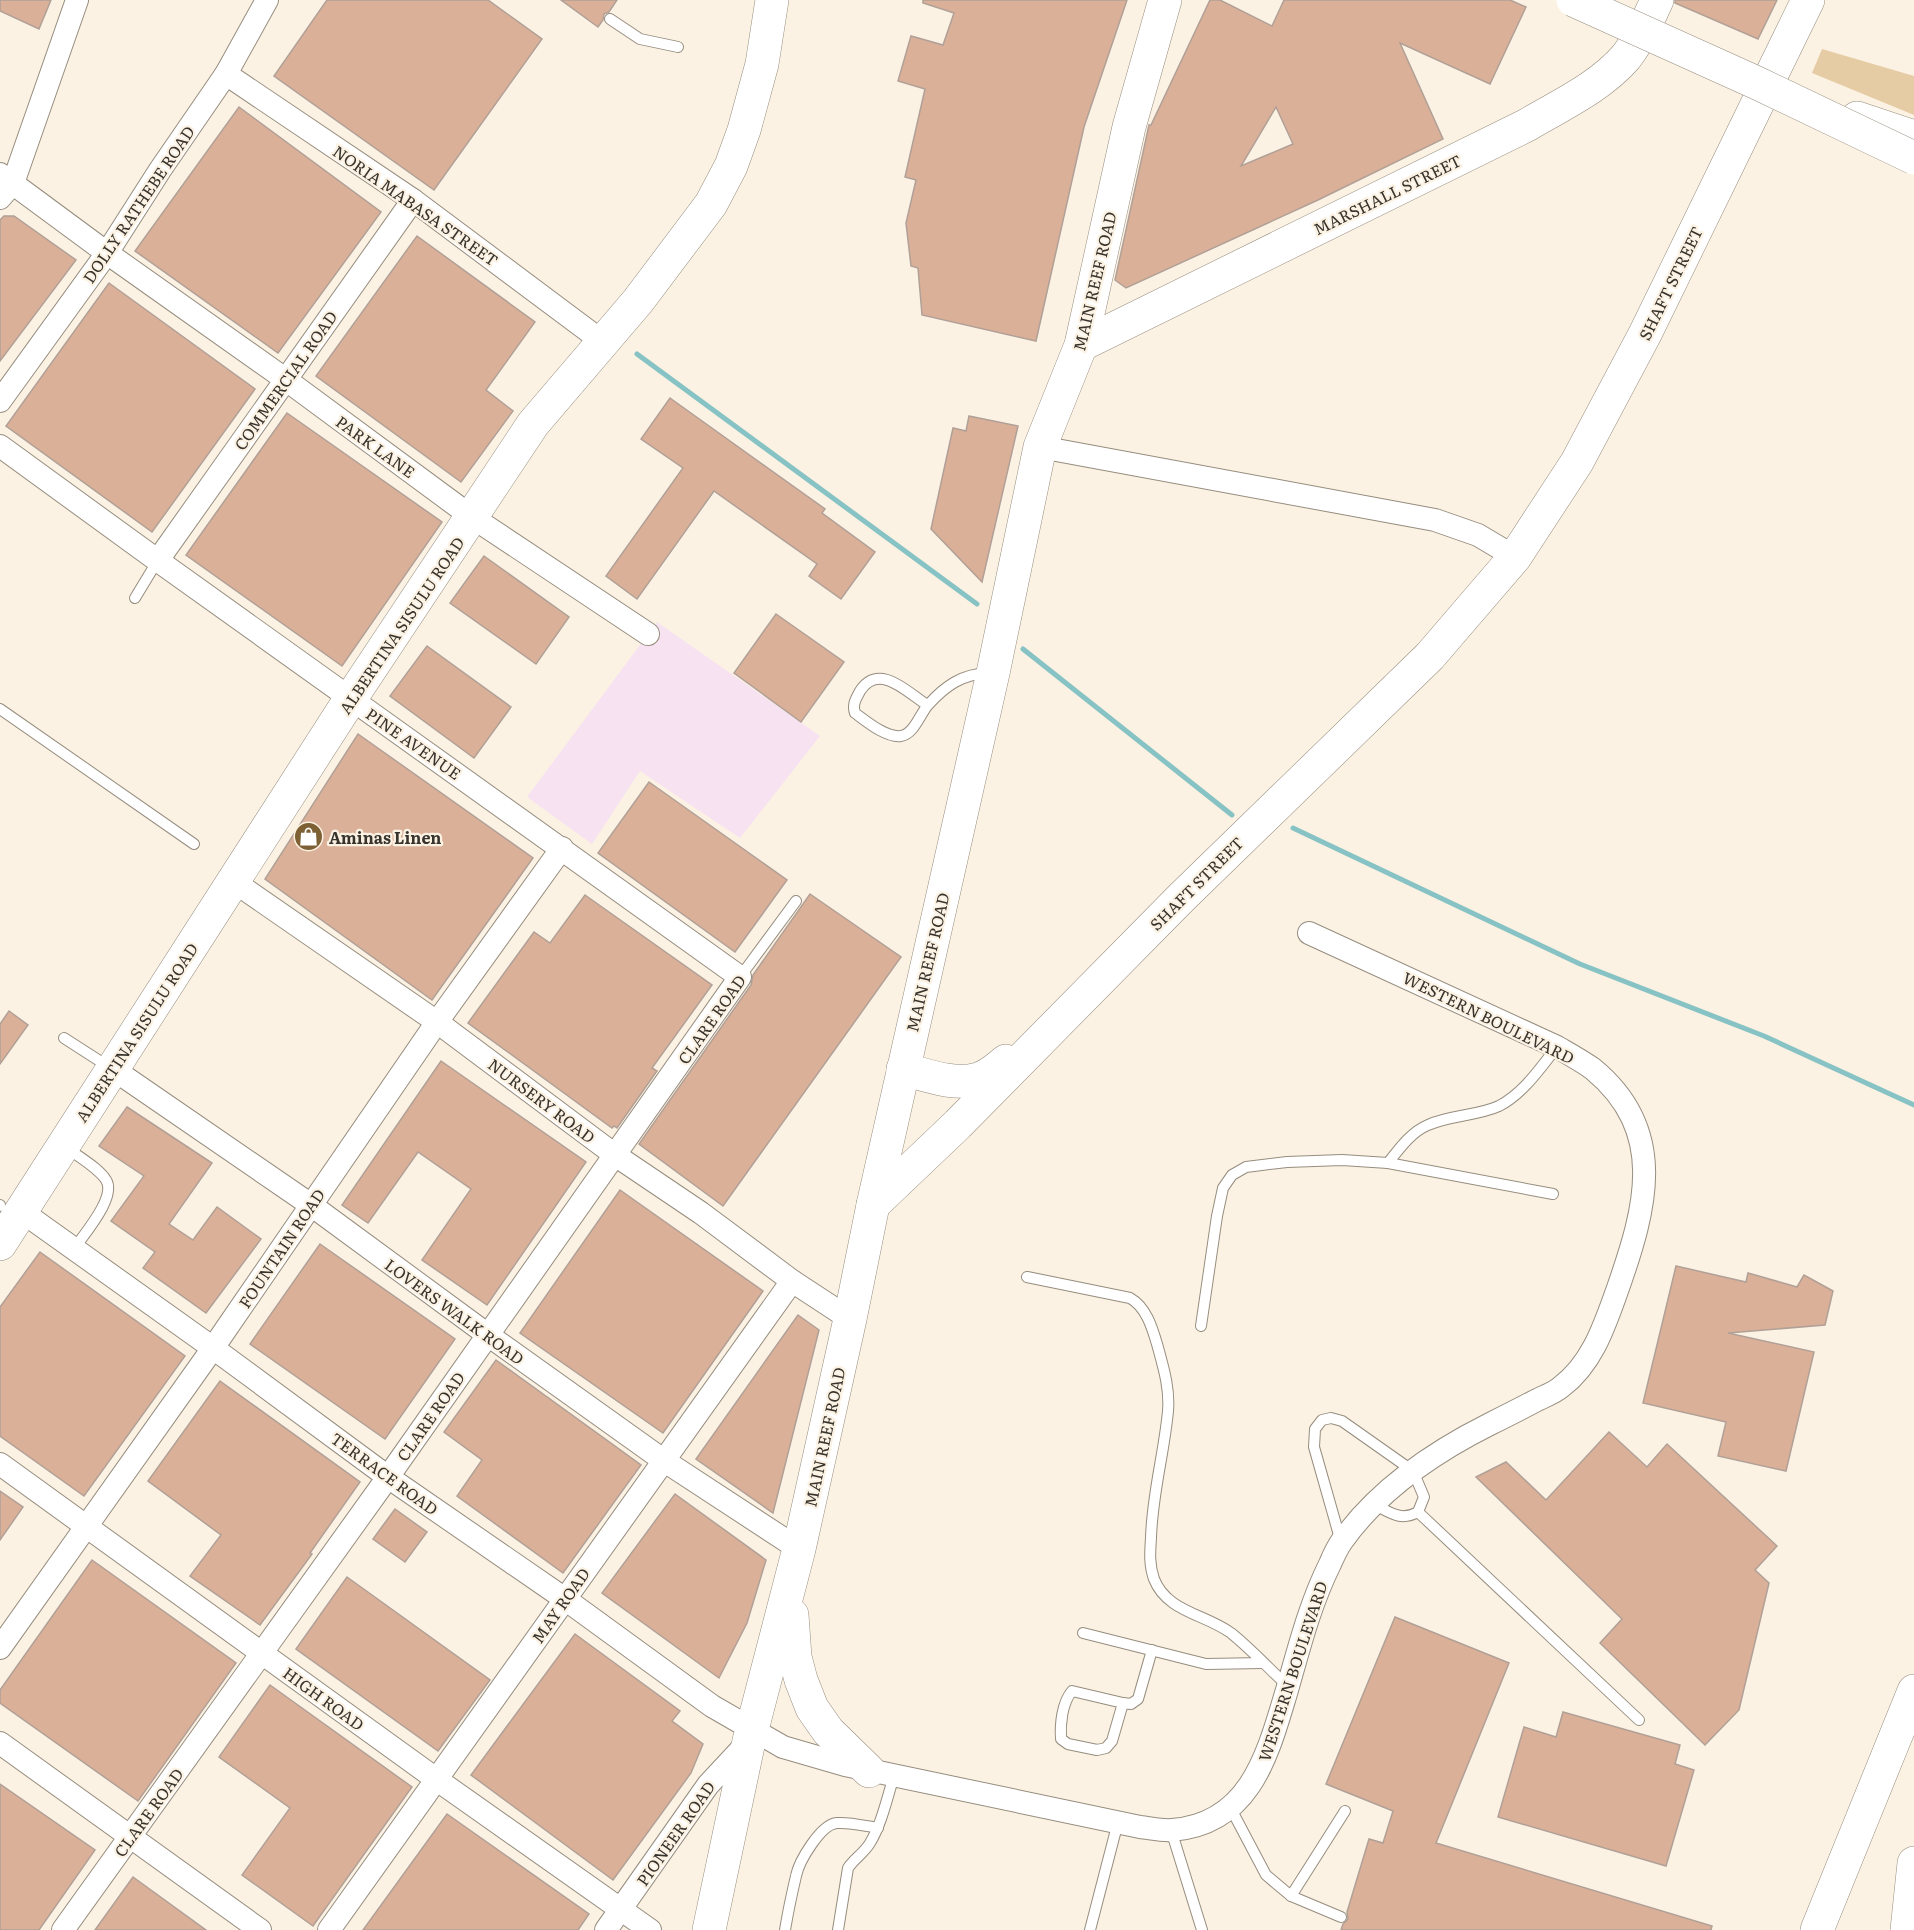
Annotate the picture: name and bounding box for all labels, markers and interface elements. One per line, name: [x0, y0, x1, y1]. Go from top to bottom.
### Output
street label: DOLLY RATHEBE ROAD: [76, 121, 200, 287]
street label: NORIA MABASA STREET: [328, 139, 504, 271]
street label: MARSHALL STREET: [1309, 148, 1465, 240]
street label: MAIN REEF ROAD: [1066, 209, 1122, 353]
street label: SHAFT STREET: [1632, 222, 1708, 344]
street label: COMMERCIAL ROAD: [228, 305, 342, 455]
street label: PARK LANE: [331, 409, 421, 483]
street label: ALBERTINA SISULU ROAD: [332, 531, 470, 719]
street label: PINE AVENUE: [361, 701, 467, 785]
shop icon: Aminas Linen: [292, 821, 324, 853]
place label: Aminas Linen: [329, 825, 441, 849]
street label: SHAFT STREET: [1144, 831, 1248, 935]
street label: MAIN REEF ROAD: [899, 890, 955, 1034]
street label: ALBERTINA SISULU ROAD: [69, 938, 203, 1126]
street label: WESTERN BOULEVARD: [1399, 965, 1579, 1069]
street label: CLARE ROAD: [671, 969, 751, 1069]
street label: NURSERY ROAD: [483, 1052, 601, 1148]
street label: FOUNTAIN ROAD: [232, 1183, 330, 1313]
street label: LOVERS WALK ROAD: [380, 1252, 530, 1370]
street label: MAIN REEF ROAD: [797, 1365, 851, 1509]
street label: CLARE ROAD: [390, 1366, 470, 1466]
street label: TERRACE ROAD: [326, 1426, 444, 1520]
street label: MAY ROAD: [525, 1562, 595, 1648]
street label: WESTERN BOULEVARD: [1251, 1578, 1333, 1764]
street label: HIGH ROAD: [279, 1660, 369, 1736]
street label: CLARE ROAD: [108, 1763, 188, 1861]
street label: PIONEER ROAD: [630, 1776, 720, 1890]

